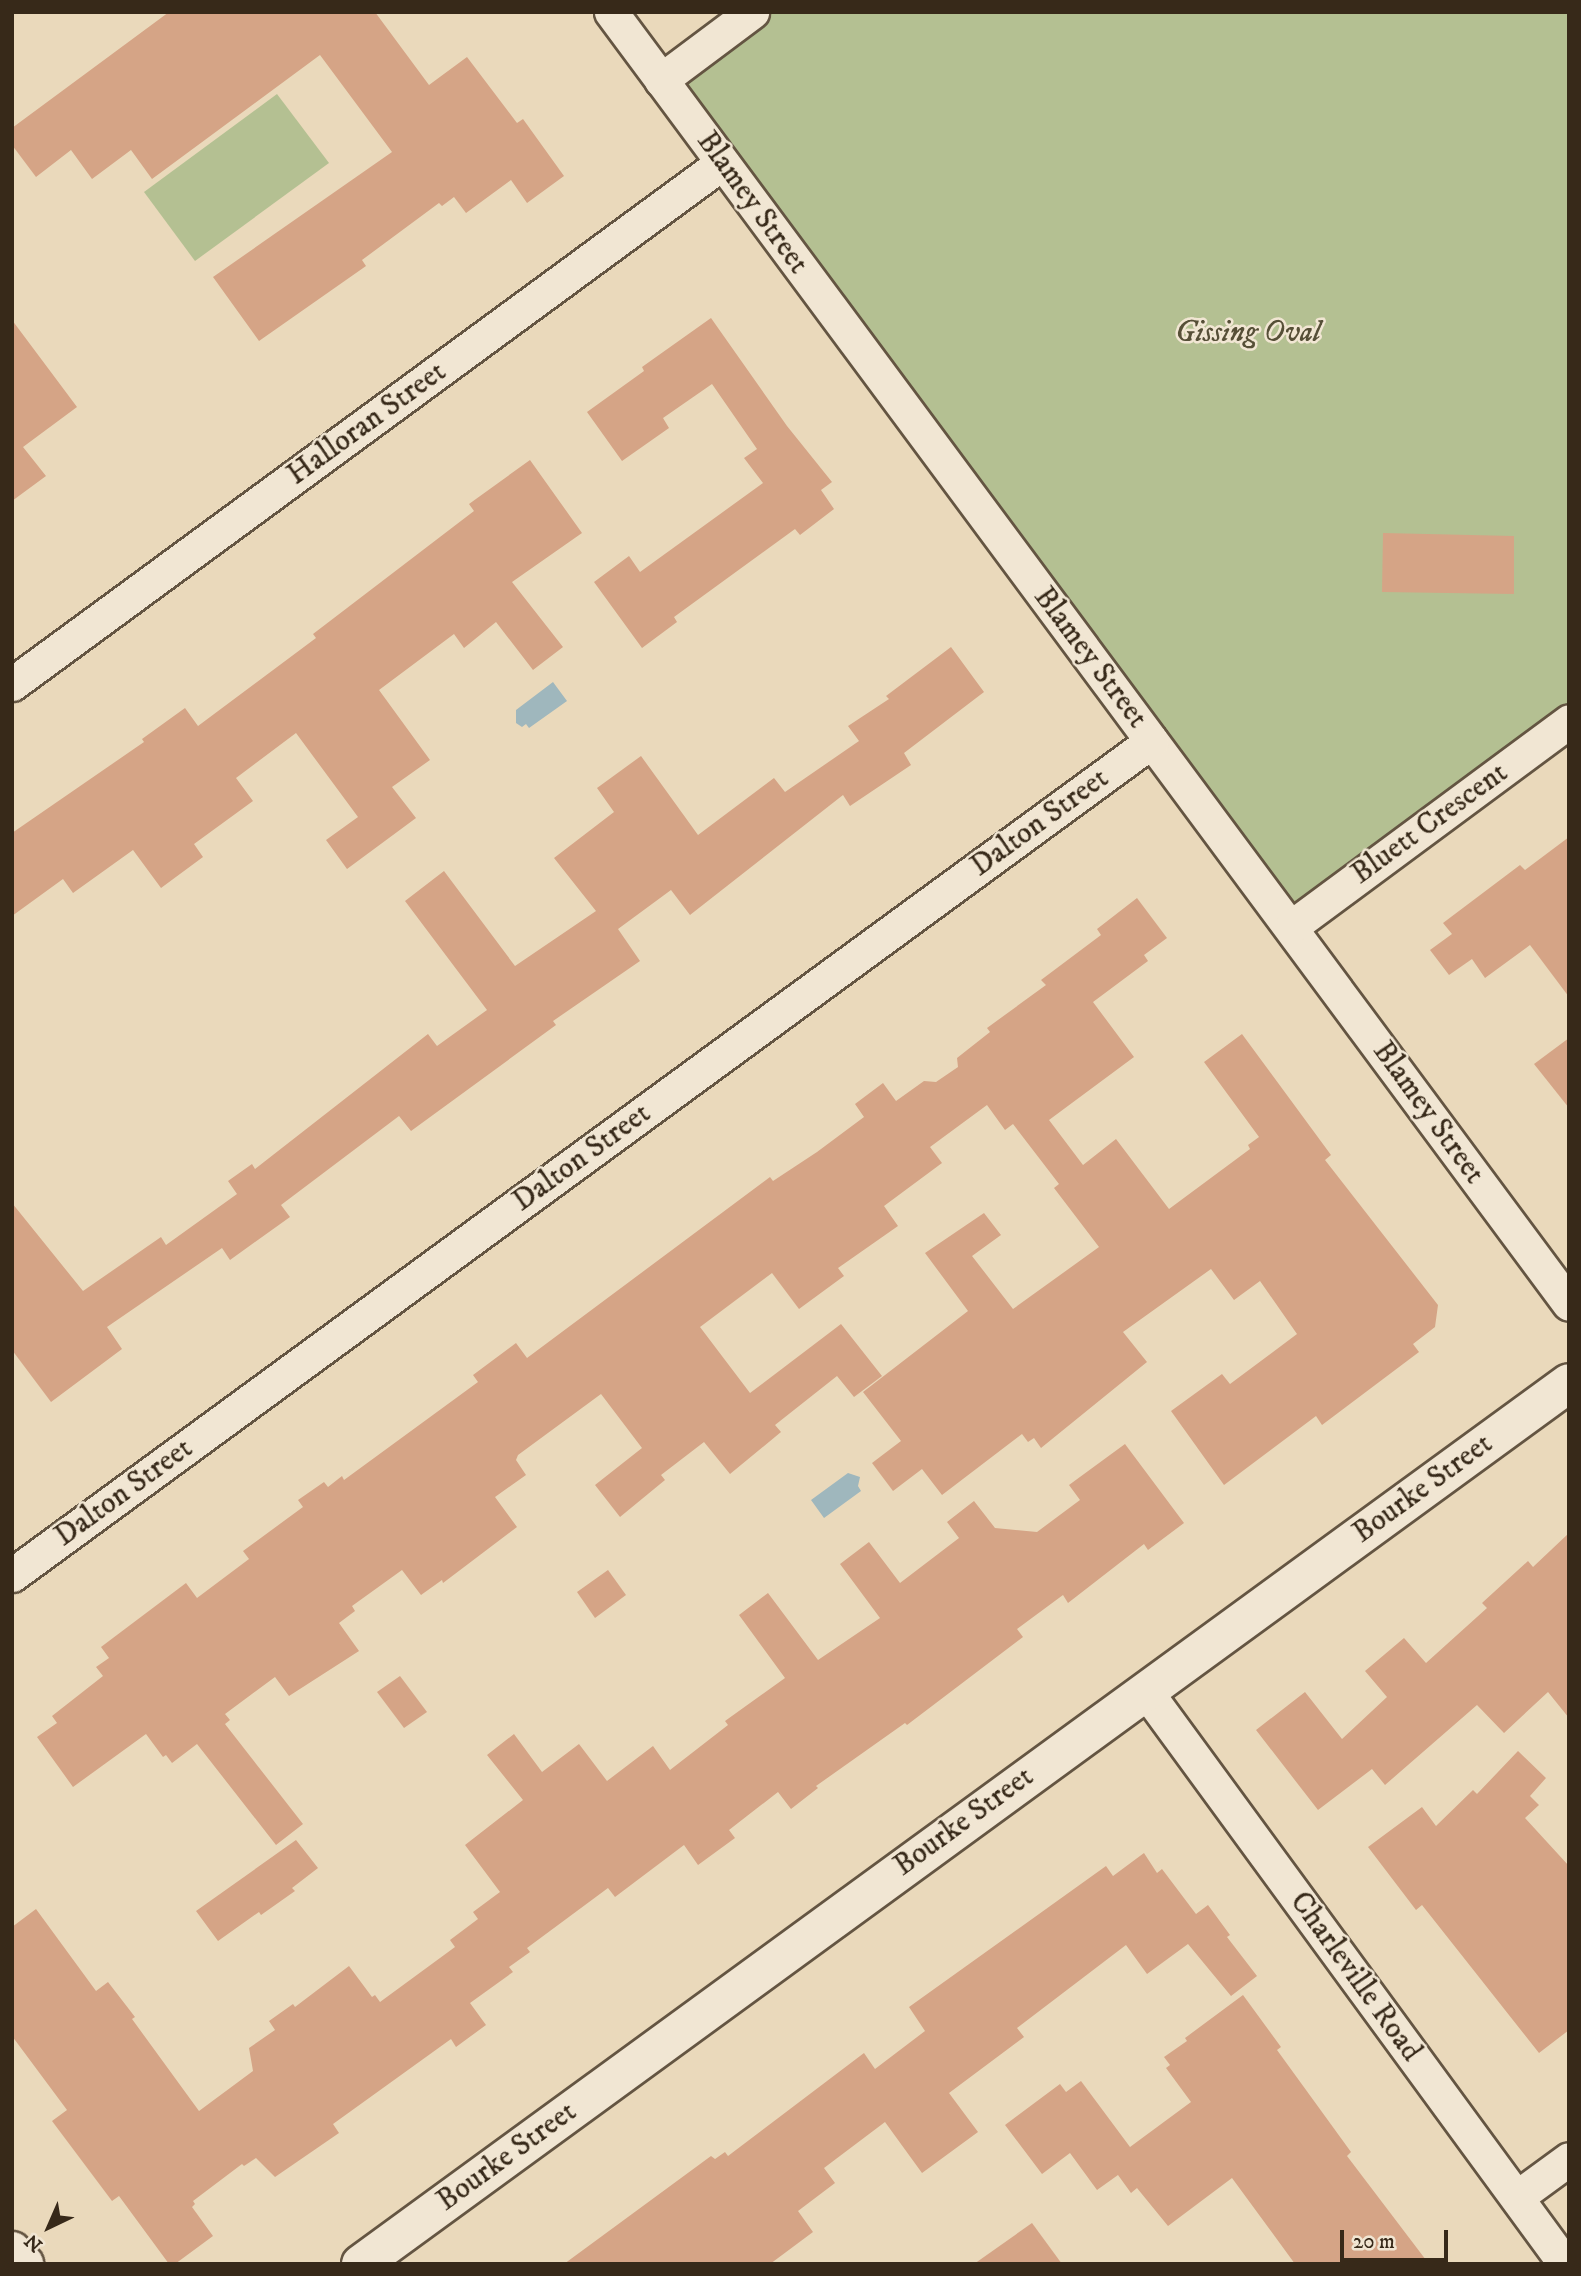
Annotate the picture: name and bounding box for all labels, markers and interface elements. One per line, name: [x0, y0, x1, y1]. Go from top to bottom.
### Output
street label: Blamey Street: [688, 125, 816, 281]
park label: Gissing Oval: [1175, 315, 1321, 351]
street label: Halloran Street: [281, 354, 453, 494]
street label: Blamey Street: [1025, 580, 1155, 736]
street label: Bluett Crescent: [1345, 755, 1515, 893]
street label: Dalton Street: [964, 761, 1116, 885]
street label: Blamey Street: [1364, 1035, 1492, 1191]
street label: Dalton Street: [506, 1096, 658, 1220]
street label: Bourke Street: [1346, 1426, 1500, 1552]
street label: Dalton Street: [48, 1431, 200, 1555]
street label: Bourke Street: [887, 1759, 1041, 1885]
street label: Charleville Road: [1281, 1885, 1429, 2069]
street label: Bourke Street: [430, 2094, 584, 2220]
north arrow: [14, 2192, 84, 2262]
scale bar: [1343, 2216, 1452, 2260]
text: N: [20, 2229, 48, 2256]
text: 20 m: [1353, 2229, 1395, 2255]

